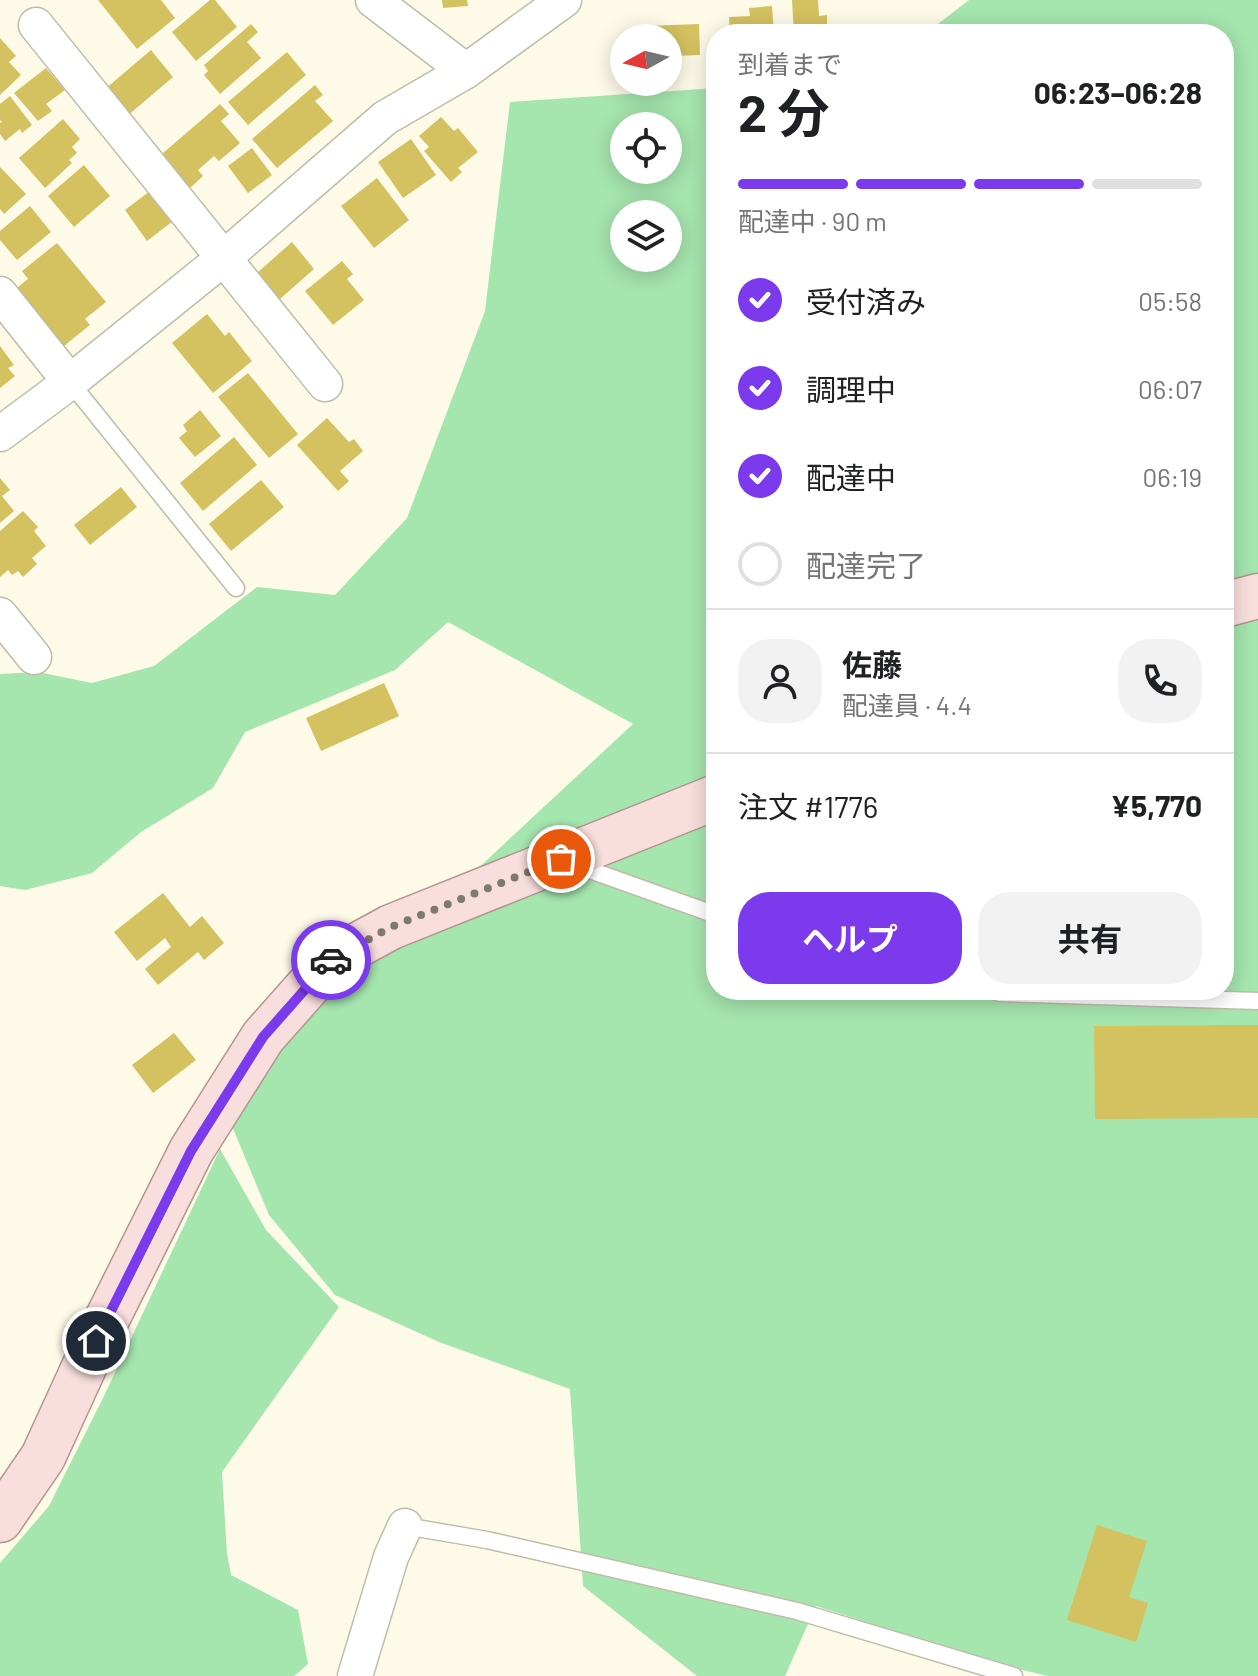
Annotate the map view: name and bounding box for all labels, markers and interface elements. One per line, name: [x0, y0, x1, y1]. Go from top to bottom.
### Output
north arrow: [610, 24, 682, 96]
map controls: [610, 24, 682, 272]
text: 到着まで: [738, 48, 842, 79]
text: 06:23–06:28: [1034, 74, 1202, 110]
text: 2 分: [738, 80, 830, 142]
button: locate: [610, 112, 682, 184]
button: layers: [610, 200, 682, 272]
text: 配達中 · 90 m: [738, 205, 887, 236]
icon: check: [738, 278, 782, 322]
text: 受付済み: [806, 283, 926, 319]
text: 05:58: [1138, 285, 1202, 316]
icon: check: [738, 366, 782, 410]
text: 調理中: [806, 371, 896, 407]
text: 06:07: [1138, 373, 1202, 404]
icon: check: [738, 454, 782, 498]
text: 配達中: [806, 459, 896, 495]
text: 06:19: [1142, 461, 1202, 492]
text: 配達完了: [806, 547, 926, 583]
button: person: [738, 639, 822, 723]
button: phone: [1118, 639, 1202, 723]
text: 佐藤: [842, 646, 902, 682]
text: 配達員 · 4.4: [842, 689, 972, 720]
text: ¥5,770: [1110, 787, 1202, 823]
text: 注文 #1776: [738, 788, 878, 824]
pin: [527, 825, 595, 893]
icon: bag: [539, 837, 583, 881]
button: ヘルプ: [738, 892, 962, 984]
button: 共有: [978, 892, 1202, 984]
courier: [291, 920, 371, 1000]
icon: car: [309, 938, 353, 982]
pin: [62, 1307, 130, 1375]
icon: home: [74, 1319, 118, 1363]

